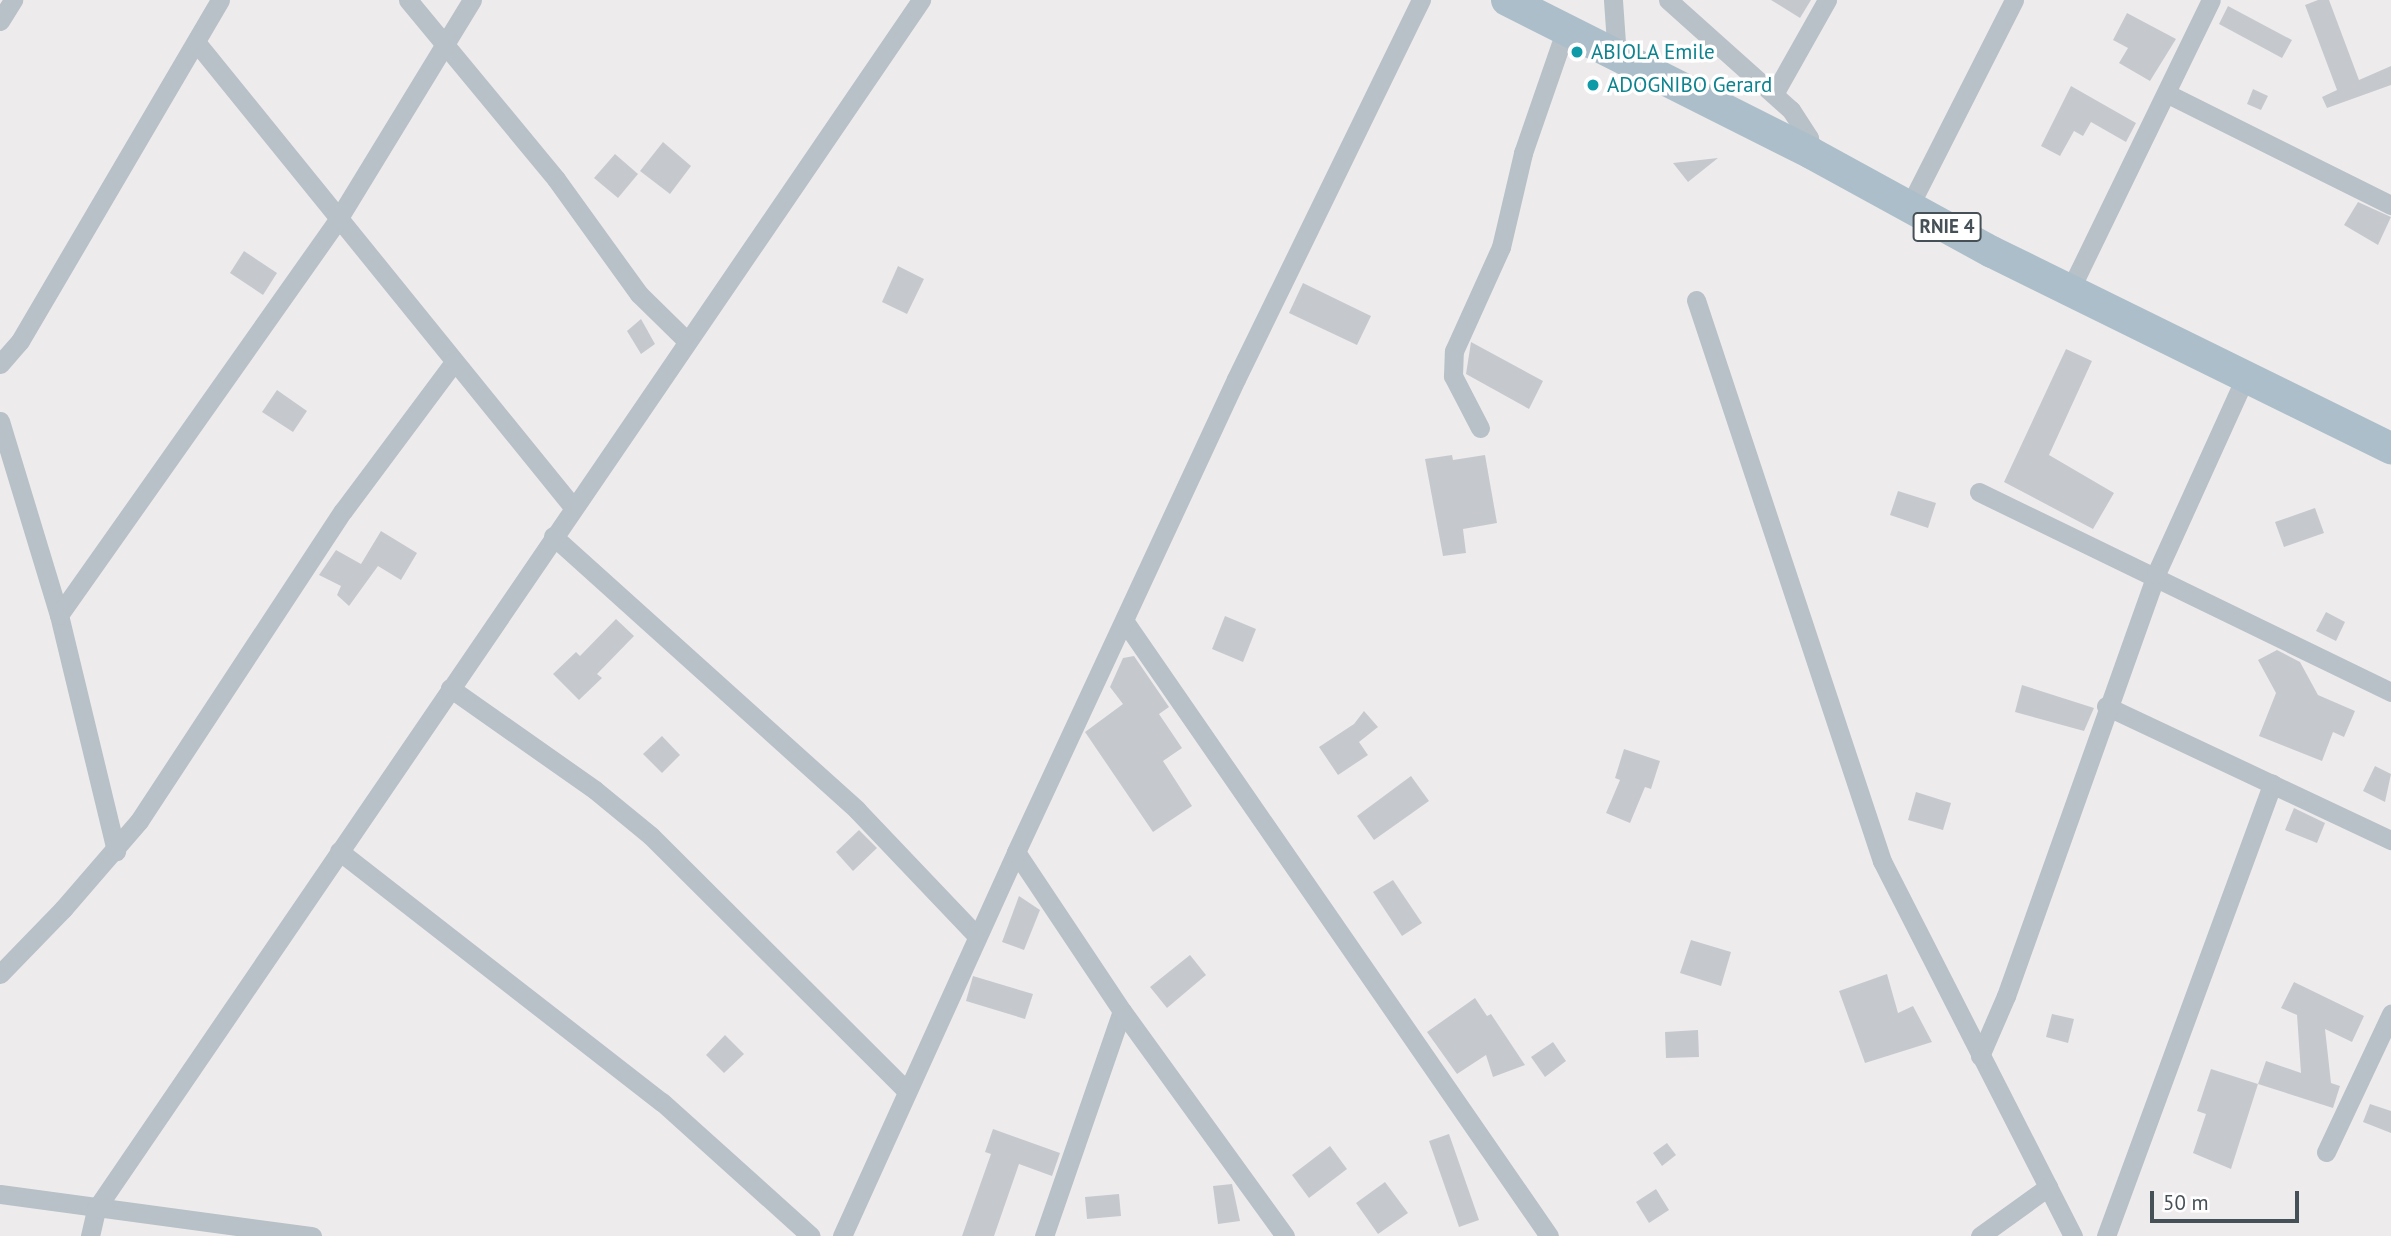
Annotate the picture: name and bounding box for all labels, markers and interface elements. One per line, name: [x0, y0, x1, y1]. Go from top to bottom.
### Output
place label: ABIOLA Emile: [1591, 39, 1716, 65]
marker: ABIOLA Emile: [1569, 44, 1585, 60]
place label: ADOGNIBO Gerard: [1607, 72, 1772, 98]
marker: ADOGNIBO Gerard: [1585, 77, 1601, 93]
road number: RNIE 4: [1912, 212, 1982, 243]
scale bar: [2153, 1176, 2302, 1220]
text: 50 m: [2163, 1189, 2209, 1216]

